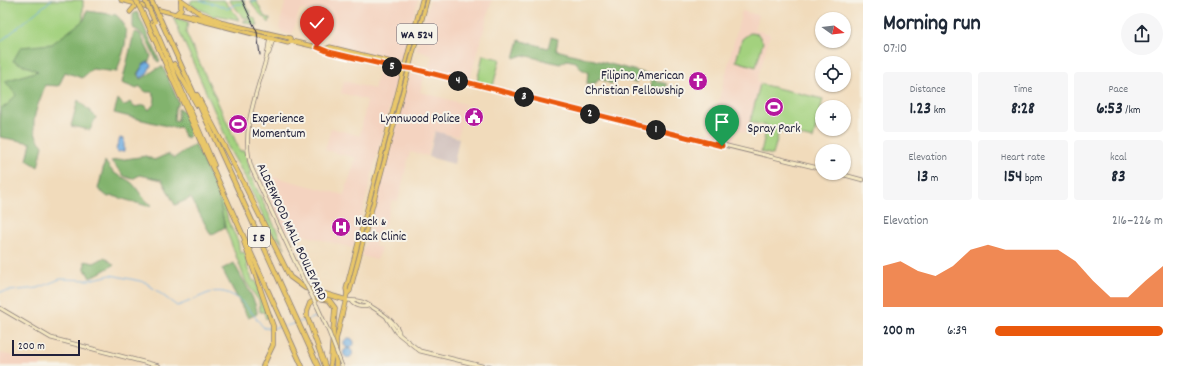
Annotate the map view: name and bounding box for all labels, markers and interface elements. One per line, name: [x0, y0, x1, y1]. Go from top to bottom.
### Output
pin: [300, 6, 334, 47]
text: Morning run: [883, 9, 981, 40]
icon: check: [306, 12, 328, 34]
north arrow: [815, 12, 851, 48]
map controls: [815, 12, 851, 180]
button: share: [1121, 13, 1163, 55]
road number: WA 524: [397, 24, 437, 44]
text: 07:10: [883, 40, 907, 59]
button: locate: [815, 56, 851, 92]
pin: 5: [382, 57, 402, 77]
text: 5: [389, 59, 395, 75]
place label: Filipino American Christian Fellowship: [585, 67, 684, 101]
church icon: Filipino American Christian Fellowship: [687, 70, 709, 92]
pin: 4: [448, 71, 468, 91]
text: 4: [456, 73, 460, 89]
text: Distance: [910, 82, 946, 98]
text: Time: [1014, 82, 1032, 98]
text: Pace: [1109, 82, 1128, 98]
pin: 3: [514, 87, 534, 107]
text: 3: [522, 89, 526, 105]
sports icon: Spray Park: [763, 96, 785, 118]
text: 1.23: [910, 98, 931, 122]
text: 8:28: [1011, 98, 1035, 122]
text: 6:53: [1096, 98, 1123, 122]
button: +: [815, 100, 851, 136]
text: km: [931, 103, 946, 119]
text: /km: [1123, 103, 1140, 119]
pin: 2: [580, 104, 600, 124]
pin: [705, 105, 739, 146]
public building icon: Lynnwood Police: [463, 106, 485, 128]
text: 2: [588, 106, 592, 122]
place label: Experience Momentum: [252, 110, 305, 144]
place label: Lynnwood Police: [380, 110, 460, 129]
icon: arrive: [711, 111, 733, 133]
sports icon: Experience Momentum: [227, 113, 249, 135]
pin: 1: [646, 120, 666, 140]
place label: Spray Park: [747, 120, 801, 139]
text: 1: [655, 122, 657, 138]
button: −: [815, 144, 851, 180]
text: Elevation: [909, 150, 947, 166]
text: Heart rate: [1001, 150, 1045, 166]
text: kcal: [1110, 150, 1127, 166]
street label: ALDERWOOD MALL BOULEVARD: [251, 160, 331, 304]
text: 13: [917, 166, 928, 190]
text: 154: [1004, 166, 1022, 190]
text: 83: [1111, 166, 1126, 190]
text: m: [928, 171, 938, 187]
text: bpm: [1022, 171, 1042, 187]
text: Elevation: [883, 212, 928, 231]
text: 216–226 m: [1112, 212, 1163, 231]
place label: Neck & Back Clinic: [355, 213, 406, 247]
hospital icon: Neck & Back Clinic: [330, 216, 352, 238]
road number: I 5: [248, 227, 270, 247]
text: 200 m: [883, 322, 915, 341]
text: 6:39: [947, 322, 967, 341]
scale bar: [12, 338, 80, 357]
text: 200 m: [18, 339, 45, 355]

